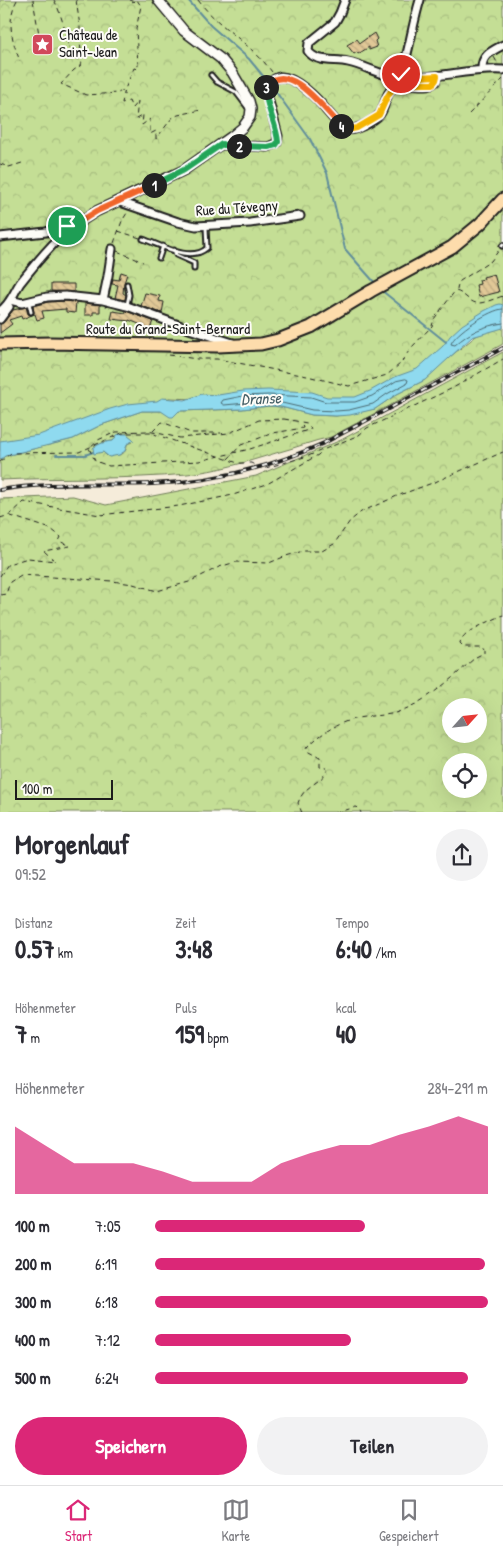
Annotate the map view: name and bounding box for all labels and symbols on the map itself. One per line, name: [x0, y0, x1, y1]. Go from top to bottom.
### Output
place label: Château de Saint-Jean: [59, 24, 118, 62]
place icon: Château de Saint-Jean: [31, 32, 55, 56]
pin: [380, 53, 422, 95]
pin: 3: [254, 74, 278, 100]
pin: 4: [328, 114, 354, 138]
pin: 2: [226, 134, 252, 158]
pin: 1: [142, 172, 166, 198]
street label: Rue du Tévegny: [195, 194, 279, 221]
pin: [46, 205, 88, 247]
street label: Route du Grand-Saint-Bernard: [86, 318, 250, 339]
water label: Dranse: [241, 386, 282, 410]
north arrow: [442, 698, 488, 742]
scale bar: [15, 778, 112, 801]

